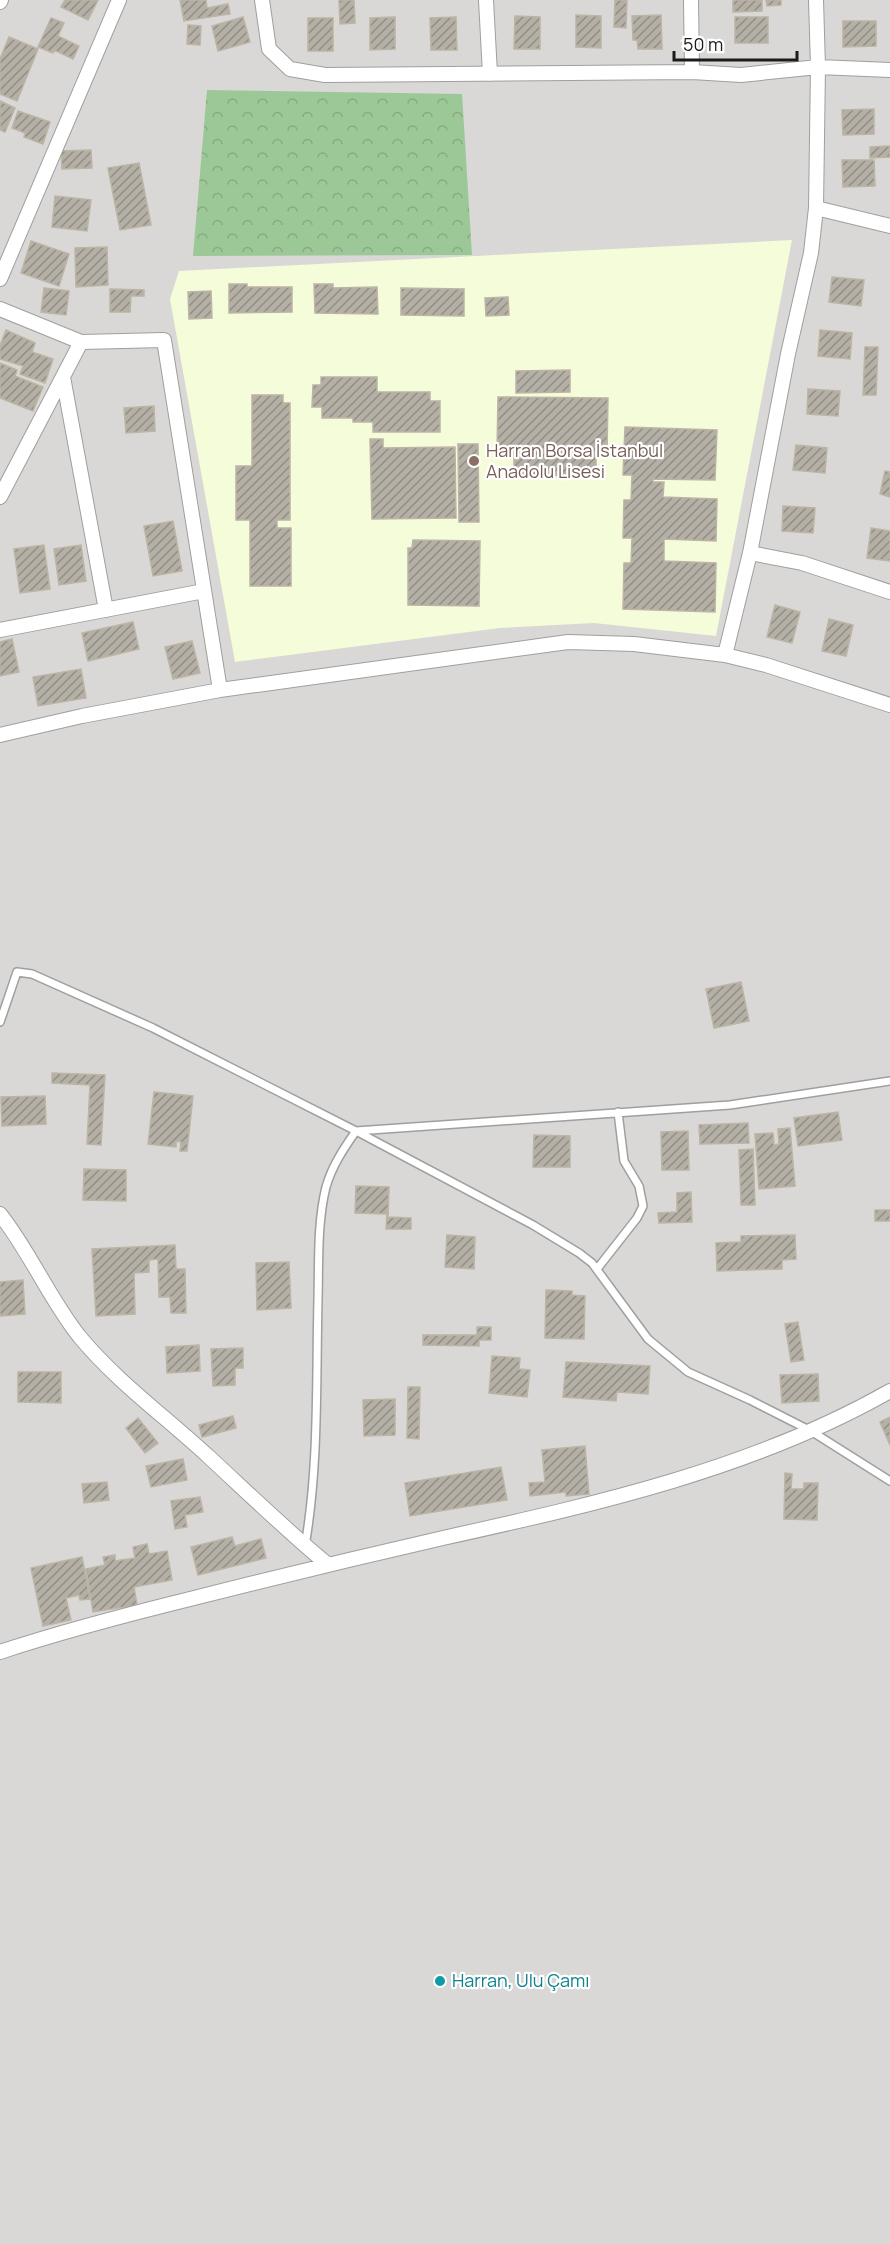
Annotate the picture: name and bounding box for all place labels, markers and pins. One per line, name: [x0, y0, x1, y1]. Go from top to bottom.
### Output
place label: Harran Borsa İstanbul Anadolu Lisesi: [486, 438, 663, 483]
marker: Harran Borsa İstanbul Anadolu Lisesi: [467, 454, 481, 468]
place label: Harran, Ulu Çamı: [452, 1968, 590, 1992]
marker: Harran, Ulu Çamı: [433, 1974, 447, 1988]

